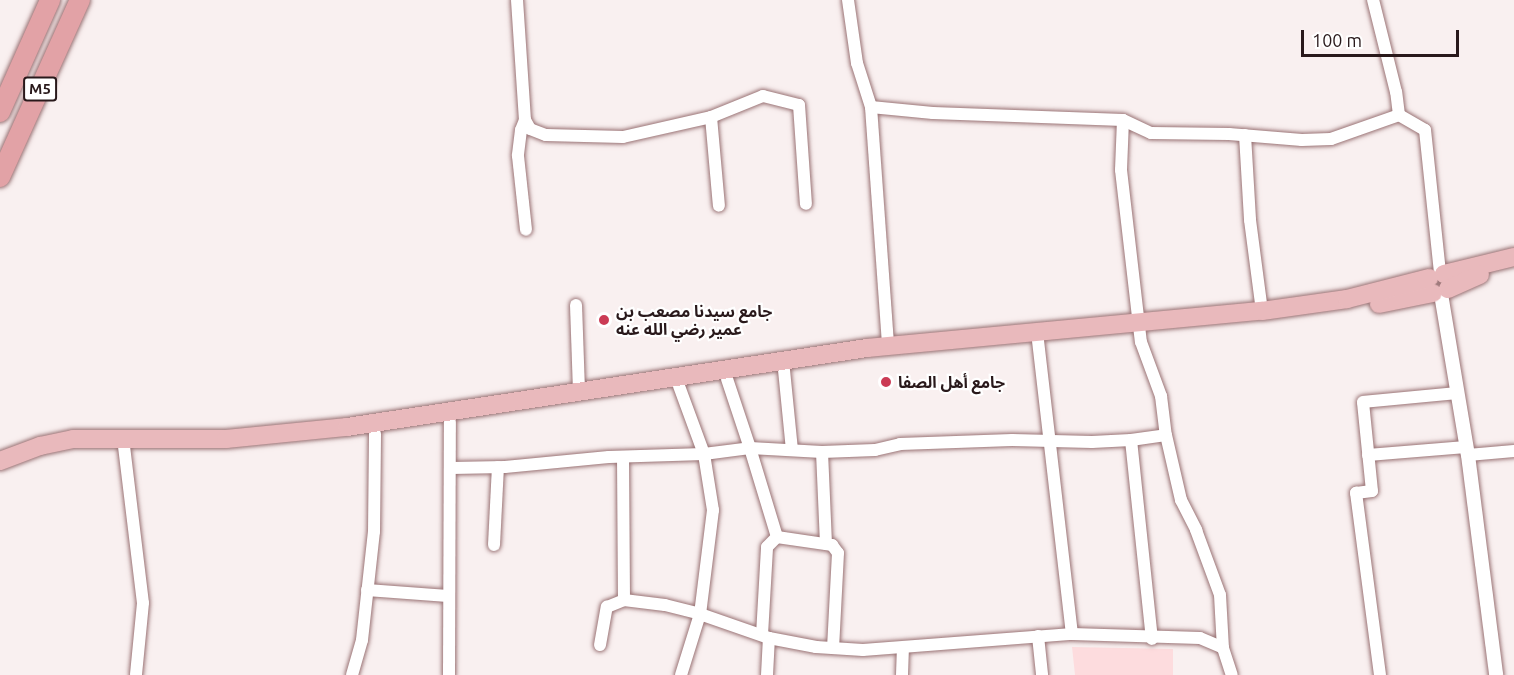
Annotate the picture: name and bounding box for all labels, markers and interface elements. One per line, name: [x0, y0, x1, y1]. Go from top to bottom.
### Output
scale bar: [1304, 18, 1462, 56]
text: 100 m: [1312, 30, 1362, 50]
road number: M5: [22, 77, 58, 101]
place label: جامع سيدنا مصعب بن عمير رضي الله عنه: [616, 301, 772, 339]
marker: جامع سيدنا مصعب بن عمير رضي الله عنه: [597, 313, 611, 327]
place label: جامع أهل الصفا: [898, 372, 1005, 392]
marker: جامع أهل الصفا: [879, 375, 893, 389]

